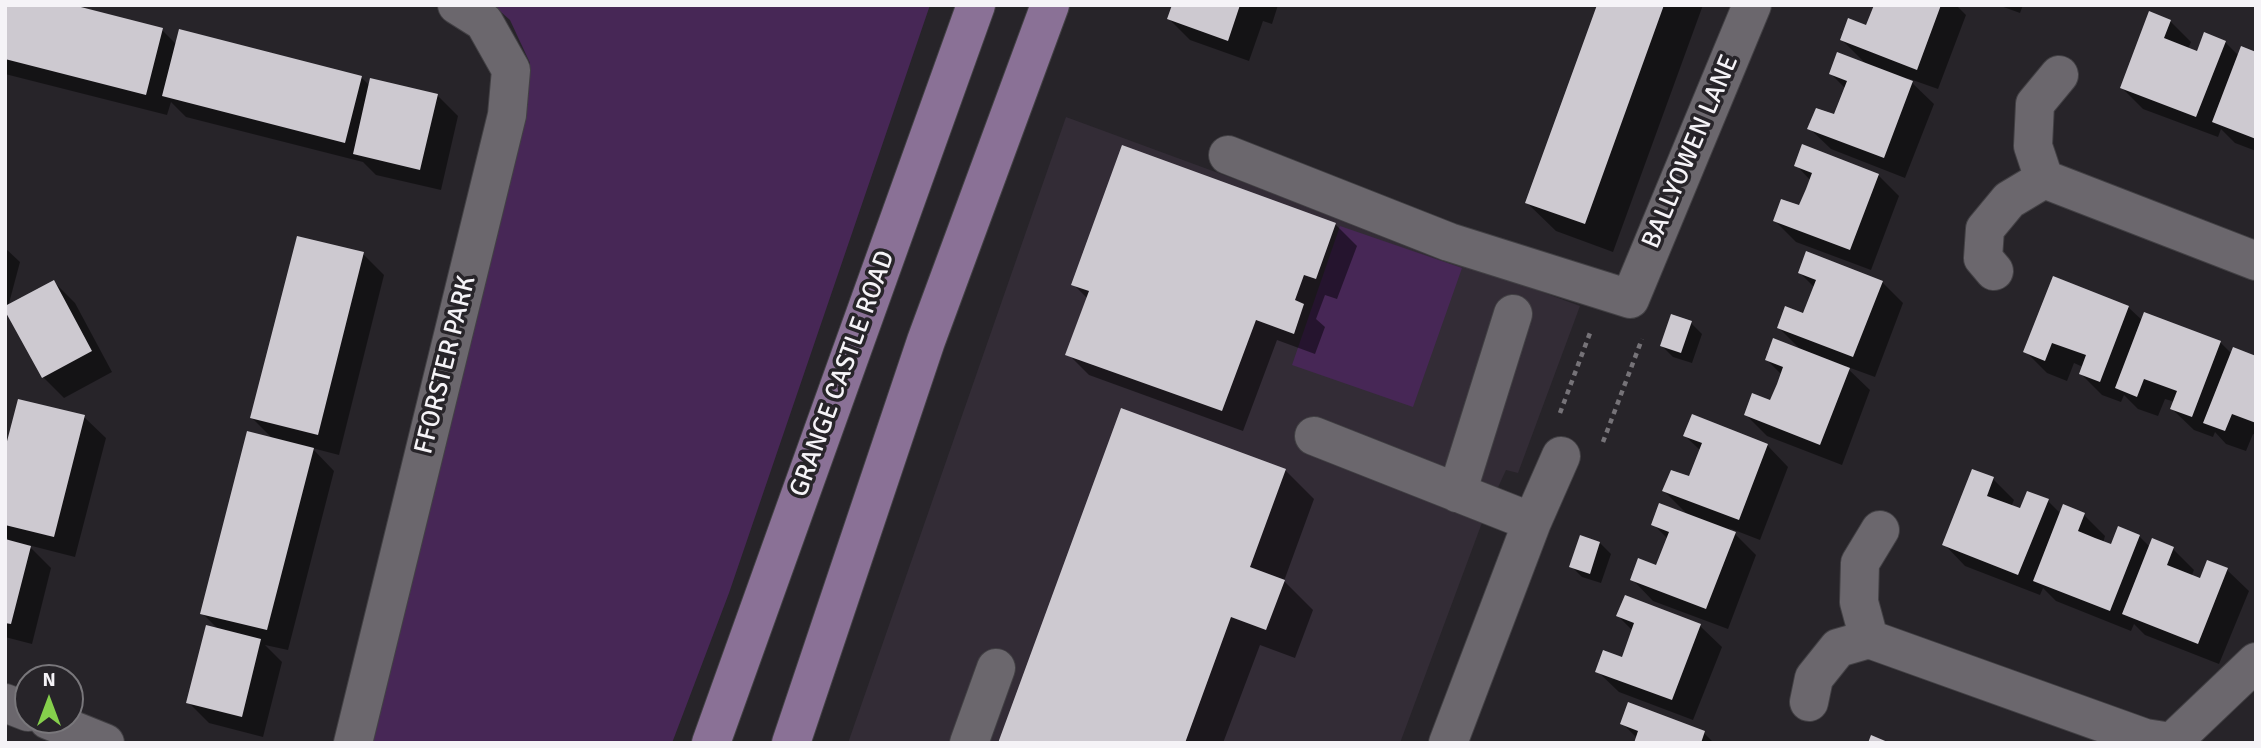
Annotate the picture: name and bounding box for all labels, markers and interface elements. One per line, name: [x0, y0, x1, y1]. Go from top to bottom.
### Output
street label: BALLYOWEN LANE: [1636, 50, 1746, 254]
street label: GRANGE CASTLE ROAD: [784, 247, 902, 501]
street label: FFORSTER PARK: [409, 273, 483, 457]
north arrow: [14, 664, 84, 734]
text: N: [42, 668, 56, 692]

